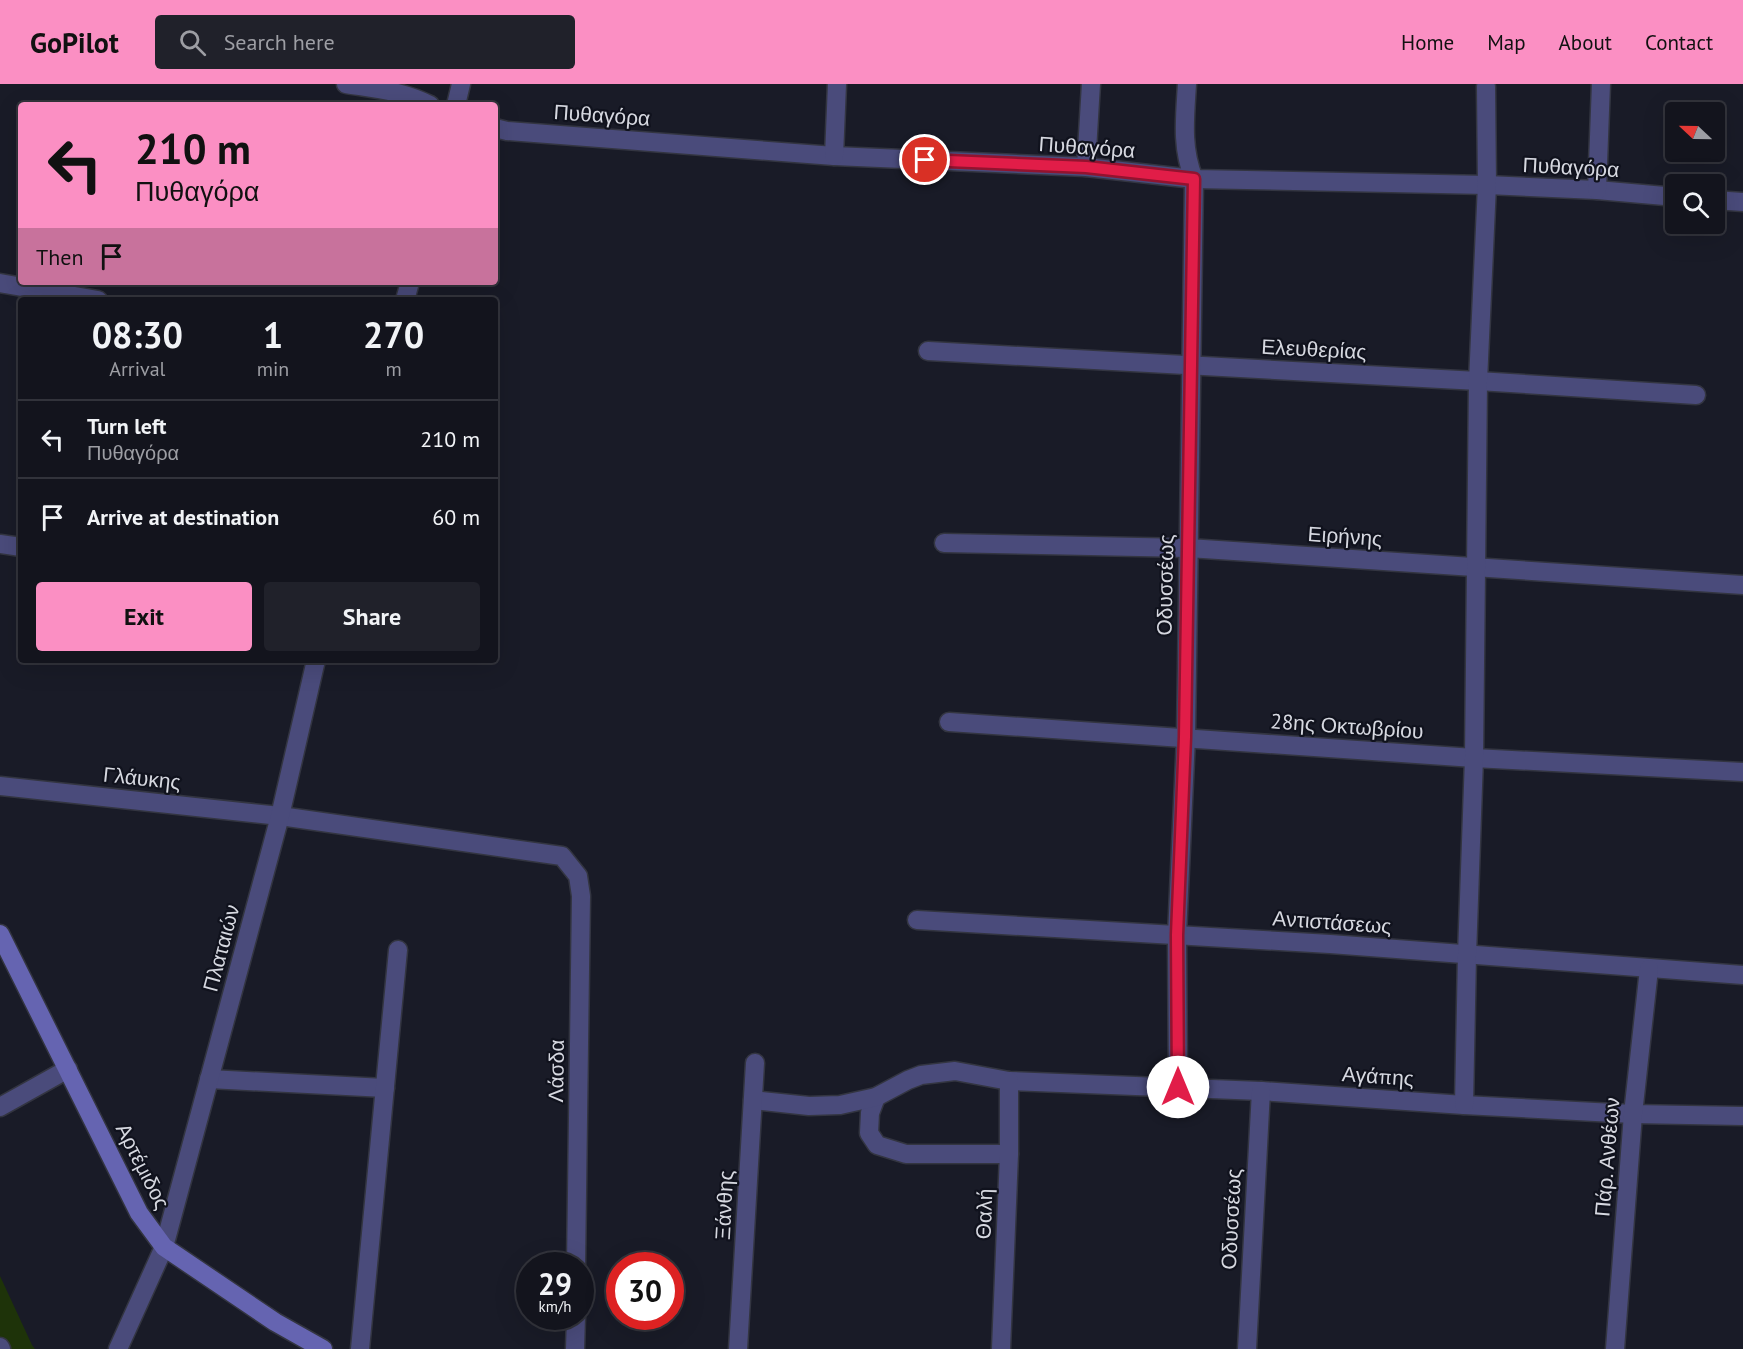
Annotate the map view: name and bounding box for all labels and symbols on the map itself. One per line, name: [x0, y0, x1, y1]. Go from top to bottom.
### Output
street label: Πυθαγόρα: [553, 98, 651, 132]
north arrow: [1665, 102, 1725, 162]
street label: Πυθαγόρα: [1038, 130, 1136, 164]
pin: [899, 134, 950, 185]
street label: Πυθαγόρα: [1522, 151, 1620, 183]
street label: Ελευθερίας: [1261, 333, 1367, 365]
street label: Ειρήνης: [1307, 520, 1383, 552]
street label: Οδυσσέως: [1151, 534, 1179, 636]
street label: 28ης Οκτωβρίου: [1270, 707, 1424, 745]
street label: Γλάυκης: [102, 761, 182, 795]
street label: Πλαταιών: [196, 901, 246, 995]
street label: Αντιστάσεως: [1272, 904, 1392, 940]
street label: Λάσδα: [542, 1039, 570, 1103]
position arrow: [1146, 1055, 1210, 1119]
street label: Αγάπης: [1341, 1060, 1415, 1092]
street label: Πάρ. Ανθέων: [1588, 1096, 1626, 1218]
street label: Αρτέμιδος: [110, 1118, 176, 1214]
street label: Οδυσσέως: [1215, 1168, 1247, 1270]
street label: Ξάνθης: [709, 1169, 739, 1241]
street label: Θαλή: [970, 1188, 998, 1240]
speed limit sign: 30: [606, 1252, 684, 1330]

